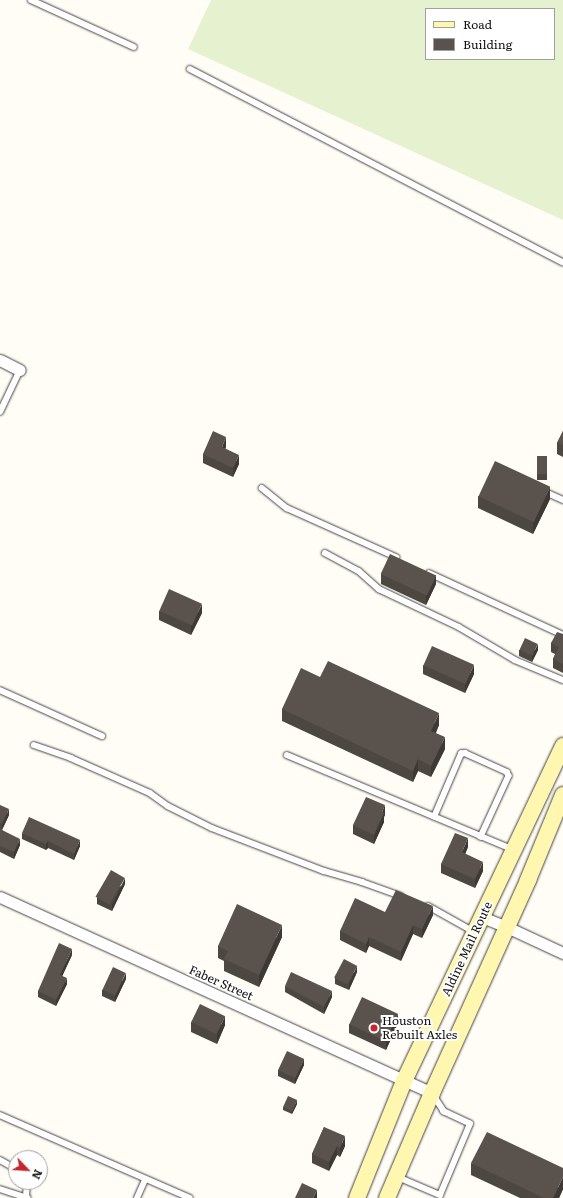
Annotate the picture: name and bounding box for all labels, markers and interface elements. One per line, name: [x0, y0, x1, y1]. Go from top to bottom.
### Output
legend: [425, 8, 555, 60]
text: Road: [463, 15, 492, 33]
text: Building: [463, 35, 512, 53]
street label: Aldine Mail Route: [439, 899, 495, 999]
street label: Faber Street: [187, 962, 255, 1004]
place label: Houston Rebuilt Axles: [382, 1014, 457, 1042]
marker: Houston Rebuilt Axles: [369, 1023, 379, 1033]
north arrow: [8, 1150, 48, 1190]
text: N: [29, 1167, 47, 1182]

